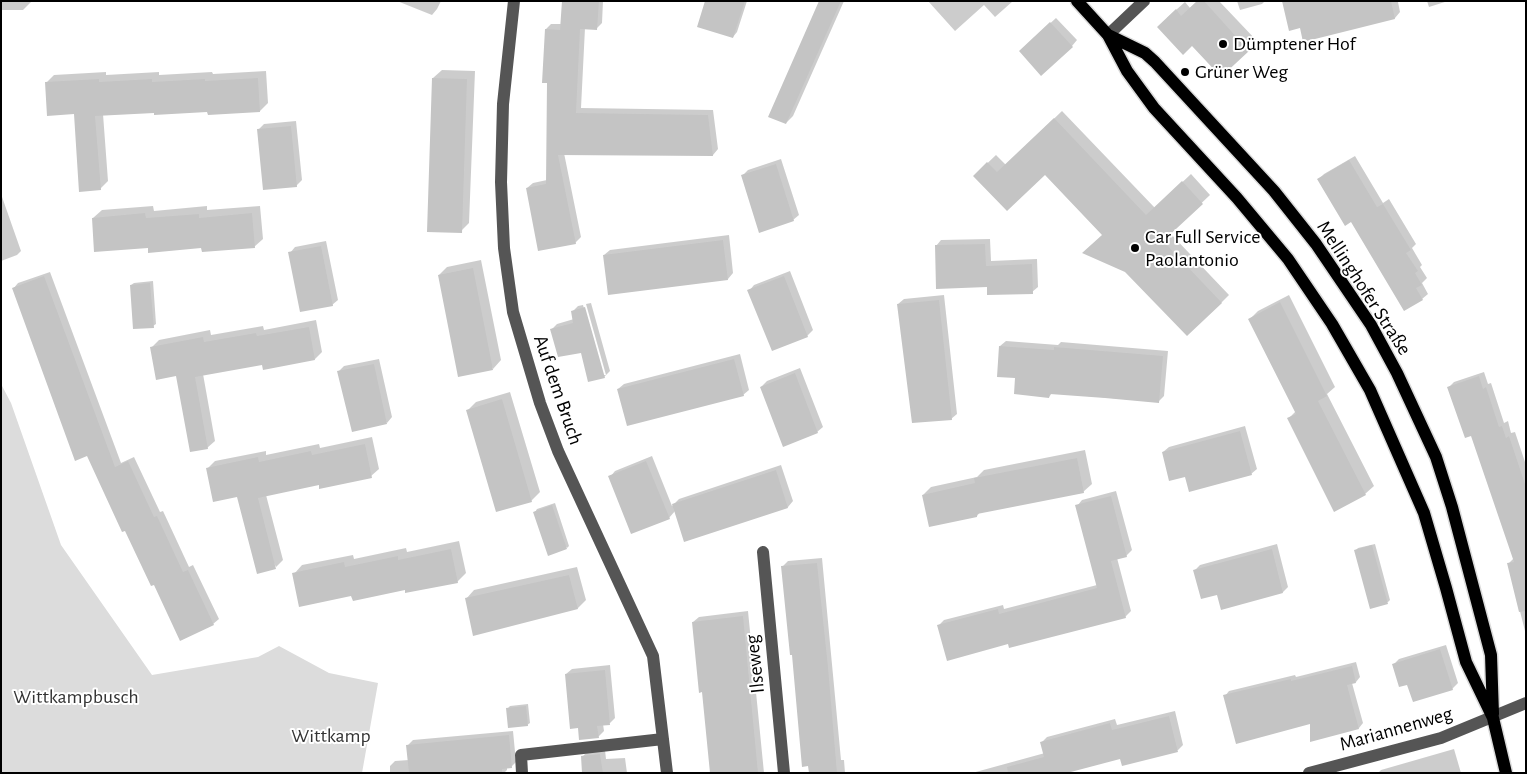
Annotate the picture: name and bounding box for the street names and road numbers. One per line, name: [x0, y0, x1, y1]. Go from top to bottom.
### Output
street label: Mellinghofer Straße: [1312, 216, 1416, 360]
street label: Auf dem Bruch: [528, 332, 588, 448]
street label: Ilseweg: [740, 633, 770, 695]
street label: Mariannenweg: [1337, 701, 1455, 757]

